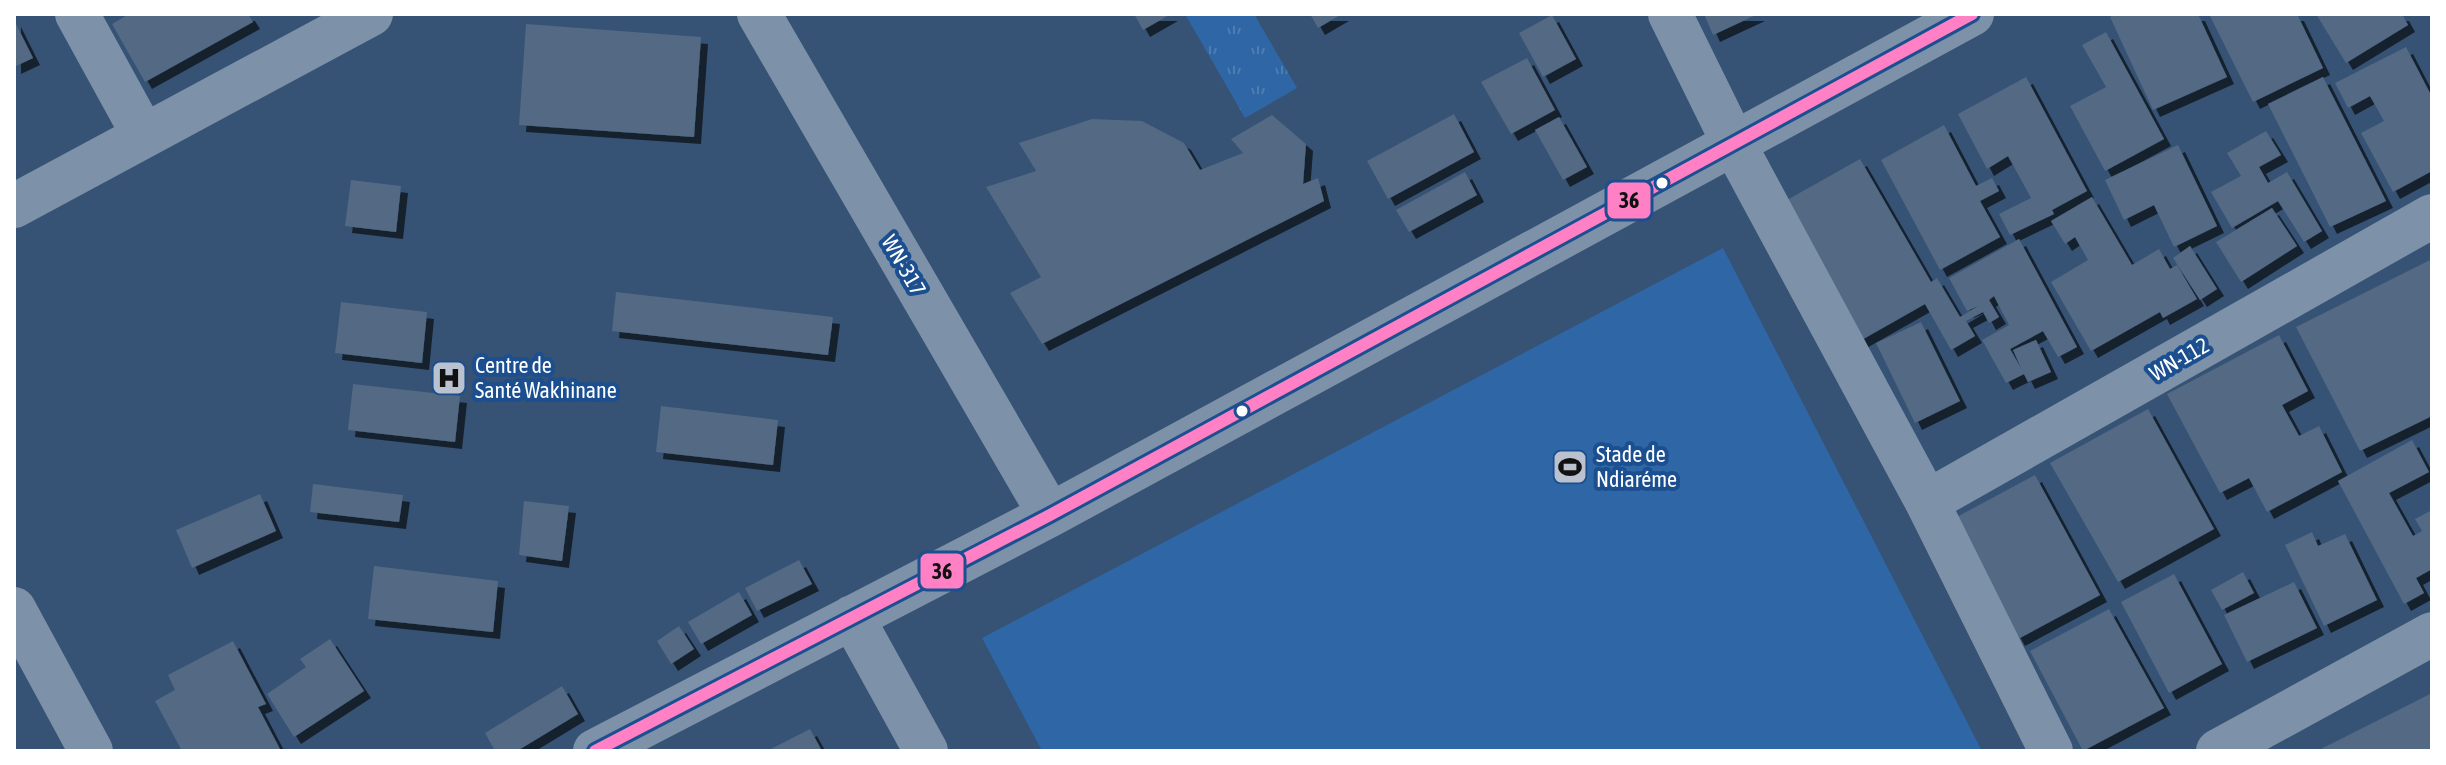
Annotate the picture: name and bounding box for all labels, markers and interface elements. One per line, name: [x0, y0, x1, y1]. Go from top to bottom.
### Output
unlabelled marker: [1654, 175, 1670, 191]
line badge: 36: [1606, 181, 1652, 220]
text: 36: [1619, 187, 1639, 213]
street label: WN-317: [876, 230, 932, 300]
street label: WN-112: [2145, 332, 2213, 386]
place label: Centre de Santé Wakhinane: [475, 352, 617, 403]
hospital icon: Centre de Santé Wakhinane: [430, 359, 468, 397]
unlabelled marker: [1234, 403, 1250, 419]
place label: Stade de Ndiaréme: [1596, 441, 1677, 492]
sports icon: Stade de Ndiaréme: [1551, 448, 1589, 486]
line badge: 36: [919, 552, 965, 590]
text: 36: [932, 558, 952, 584]

